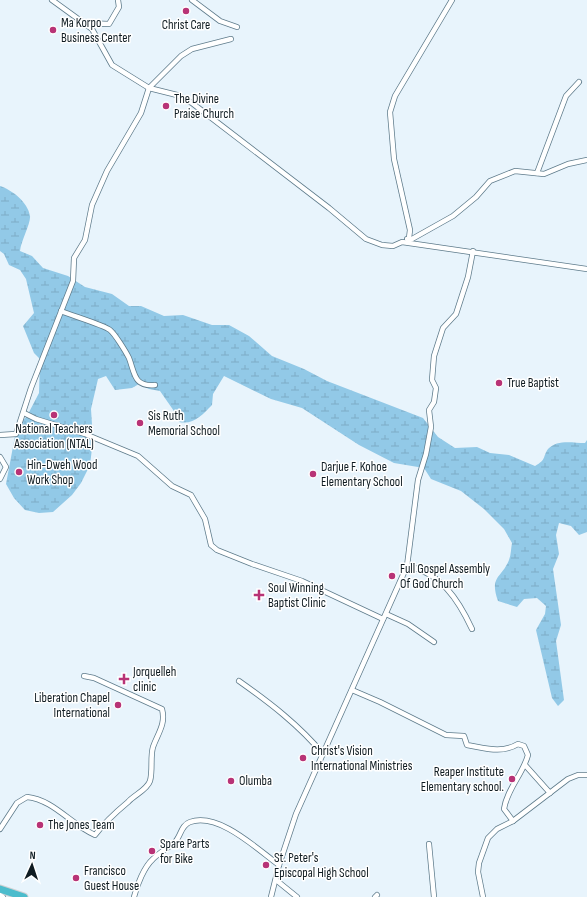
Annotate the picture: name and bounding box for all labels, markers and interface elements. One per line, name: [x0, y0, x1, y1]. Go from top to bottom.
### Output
marker: Christ Care: [181, 6, 191, 16]
place label: Ma Korpo Business Center: [61, 15, 132, 46]
place label: Christ Care: [162, 17, 210, 33]
marker: Ma Korpo Business Center: [48, 25, 58, 35]
place label: The Divine Praise Church: [174, 91, 234, 122]
marker: The Divine Praise Church: [161, 101, 171, 111]
place label: True Baptist: [507, 375, 559, 391]
marker: True Baptist: [494, 378, 504, 388]
place label: Sis Ruth Memorial School: [148, 408, 220, 439]
marker: National Teachers Association (NTAL): [49, 410, 59, 420]
marker: Sis Ruth Memorial School: [135, 418, 145, 428]
place label: National Teachers Association (NTAL): [13, 421, 94, 452]
place label: Hin-Dweh Wood Work Shop: [27, 457, 97, 488]
place label: Darjue F. Kohoe Elementary School: [321, 459, 403, 490]
marker: Hin-Dweh Wood Work Shop: [14, 467, 24, 477]
marker: Darjue F. Kohoe Elementary School: [308, 469, 318, 479]
place label: Full Gospel Assembly Of God Church: [400, 561, 490, 592]
marker: Full Gospel Assembly Of God Church: [387, 571, 397, 581]
place label: Soul Winning Baptist Clinic: [268, 580, 326, 611]
marker: Soul Winning Baptist Clinic: [253, 589, 265, 601]
place label: Jorquelleh clinic: [132, 664, 176, 695]
marker: Jorquelleh clinic: [118, 673, 130, 685]
place label: Liberation Chapel International: [34, 690, 110, 721]
marker: Liberation Chapel International: [113, 700, 123, 710]
place label: Christ's Vision International Ministries: [311, 743, 413, 774]
marker: Christ's Vision International Ministries: [298, 753, 308, 763]
place label: Reaper Institute Elementary school.: [421, 764, 504, 795]
place label: Olumba: [239, 773, 272, 789]
marker: Reaper Institute Elementary school.: [507, 774, 517, 784]
marker: Olumba: [226, 776, 236, 786]
place label: The Jones Team: [48, 817, 115, 833]
marker: The Jones Team: [35, 820, 45, 830]
place label: Spare Parts for Bike: [160, 836, 210, 867]
north arrow: [12, 845, 52, 885]
marker: Spare Parts for Bike: [147, 846, 157, 856]
text: N: [29, 849, 36, 862]
place label: St. Peter's Episcopal High School: [274, 850, 369, 881]
marker: St. Peter's Episcopal High School: [261, 860, 271, 870]
place label: Francisco Guest House: [84, 863, 139, 894]
marker: Francisco Guest House: [71, 873, 81, 883]

